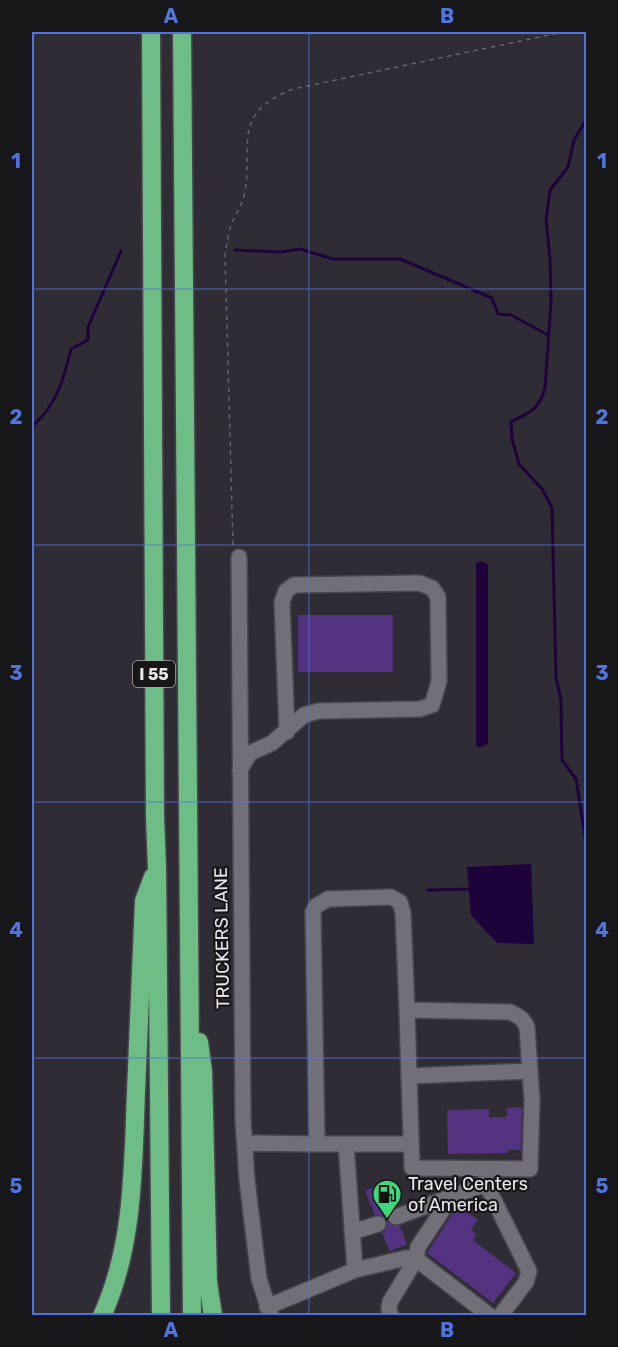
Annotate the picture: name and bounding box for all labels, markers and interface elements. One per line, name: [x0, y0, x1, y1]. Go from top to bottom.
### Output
text: A: [164, 4, 179, 28]
text: B: [440, 4, 454, 28]
text: 1: [11, 149, 21, 173]
text: 1: [597, 149, 607, 173]
text: 2: [10, 405, 23, 429]
text: 2: [596, 405, 609, 429]
text: 3: [9, 661, 23, 685]
road number: I 55: [133, 661, 175, 687]
text: 3: [595, 661, 609, 685]
street label: TRUCKERS LANE: [210, 867, 234, 1009]
text: 4: [9, 918, 23, 942]
text: 4: [595, 918, 609, 942]
place label: Travel Centers of America: [408, 1173, 528, 1216]
text: 5: [10, 1174, 23, 1198]
text: 5: [596, 1174, 609, 1198]
fuel station icon: Travel Centers of America: [371, 1178, 403, 1220]
text: A: [164, 1318, 179, 1342]
text: B: [440, 1318, 454, 1342]

